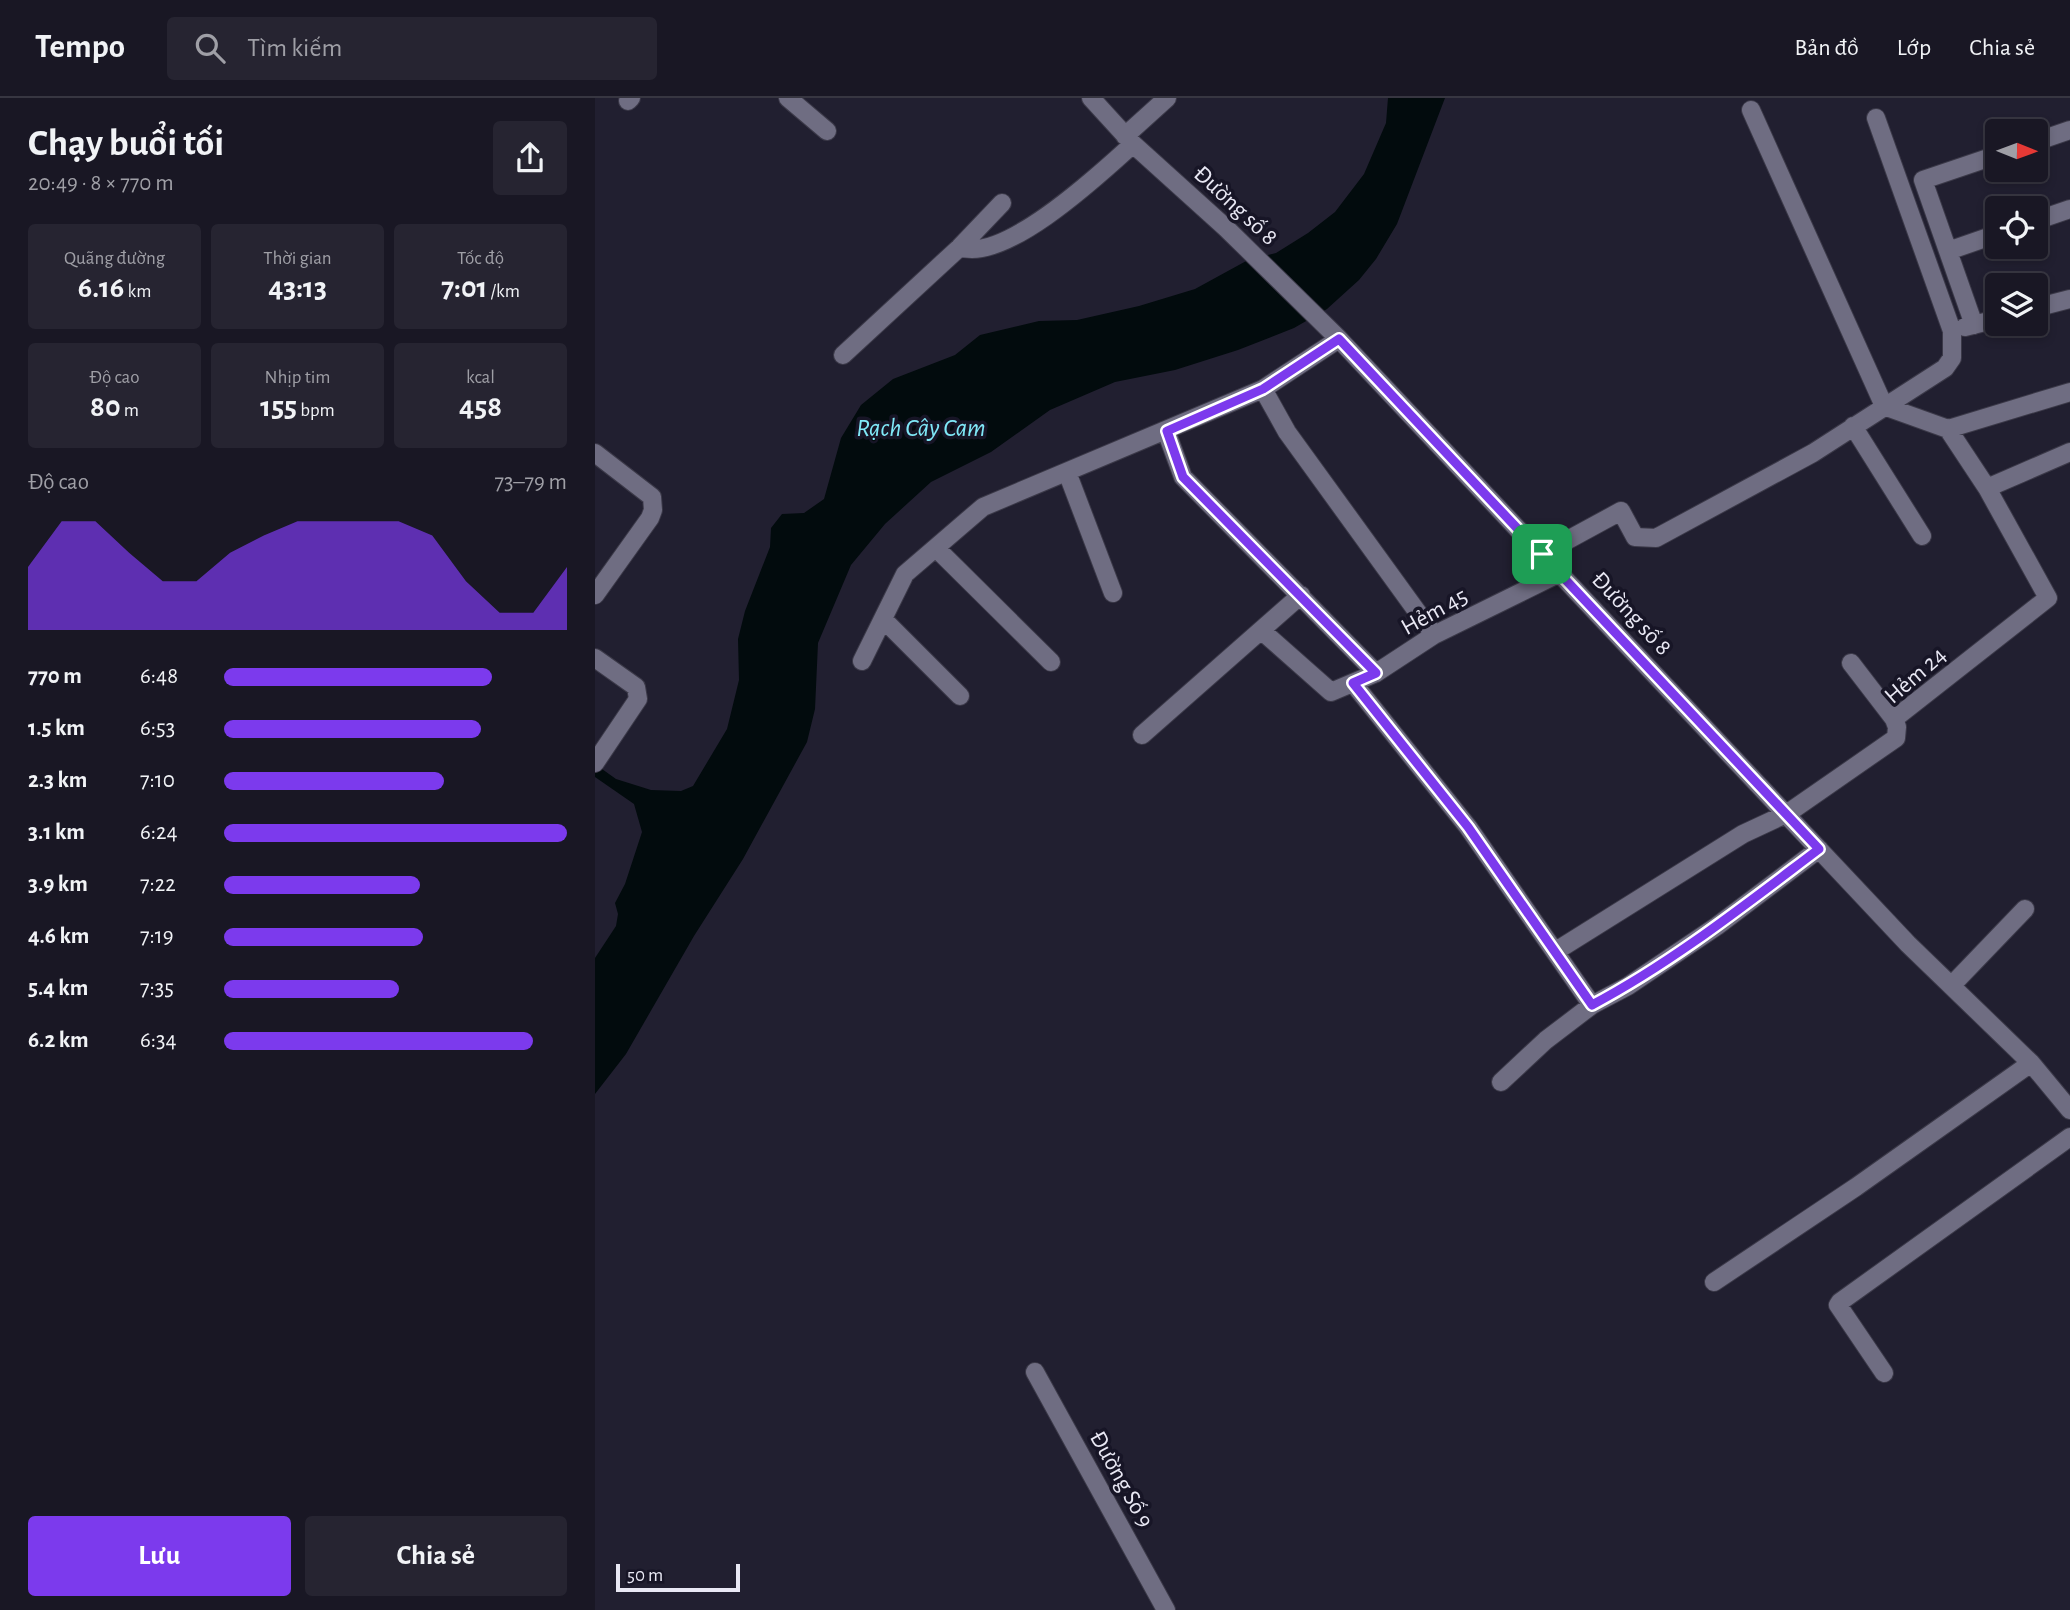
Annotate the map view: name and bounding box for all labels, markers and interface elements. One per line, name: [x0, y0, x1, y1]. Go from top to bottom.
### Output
search box: [167, 17, 657, 80]
icon: search: [191, 29, 229, 67]
text: Tempo: [35, 31, 125, 64]
text: Tìm kiếm: [247, 35, 342, 61]
text: Bản đồ: [1794, 36, 1859, 60]
text: Lớp: [1897, 36, 1931, 60]
text: Chia sẻ: [1969, 36, 2035, 60]
north arrow: [1985, 119, 2047, 182]
map controls: [1985, 119, 2048, 336]
button: share: [493, 121, 567, 195]
text: Chạy buổi tối: [28, 125, 224, 163]
street label: Đường số 8: [1189, 161, 1282, 250]
text: 20:49 · 8 × 770 m: [28, 172, 174, 195]
button: locate: [1985, 196, 2048, 259]
text: Quãng đường: [64, 249, 165, 268]
text: Thời gian: [263, 249, 332, 268]
text: Tốc độ: [457, 249, 504, 268]
text: 6.16: [78, 273, 124, 303]
text: 43:13: [268, 273, 327, 303]
text: 7:01: [441, 273, 487, 303]
button: layers: [1985, 273, 2048, 336]
text: km: [124, 282, 151, 301]
text: /km: [487, 282, 520, 301]
text: Độ cao: [89, 368, 140, 387]
text: Nhịp tim: [264, 368, 331, 387]
text: kcal: [466, 368, 495, 387]
text: 80: [90, 392, 121, 422]
text: 155: [260, 392, 297, 422]
text: 458: [459, 392, 502, 422]
text: m: [121, 401, 139, 420]
text: bpm: [297, 401, 335, 420]
water label: Rạch Cây Cam: [856, 415, 986, 441]
text: Độ cao: [28, 471, 89, 494]
text: 73–79 m: [494, 471, 567, 494]
pin: [1512, 524, 1572, 584]
icon: arrive: [1523, 535, 1561, 573]
street label: Đường số 8: [1587, 567, 1676, 660]
street label: Hẻm 45: [1397, 584, 1472, 640]
street label: Hẻm 24: [1880, 643, 1951, 709]
text: 770 m: [28, 665, 82, 688]
text: 6:48: [140, 665, 178, 688]
text: 1.5 km: [28, 717, 85, 740]
text: 6:53: [140, 717, 175, 740]
text: 2.3 km: [28, 769, 87, 792]
text: 7:10: [140, 769, 175, 792]
text: 3.1 km: [28, 821, 85, 844]
text: 6:24: [140, 821, 178, 844]
text: 3.9 km: [28, 873, 88, 896]
text: 7:22: [140, 873, 176, 896]
text: 4.6 km: [28, 925, 89, 948]
text: 7:19: [140, 925, 174, 948]
text: 5.4 km: [28, 977, 88, 1000]
text: 7:35: [140, 977, 174, 1000]
text: 6.2 km: [28, 1029, 89, 1052]
text: 6:34: [140, 1029, 177, 1052]
street label: Đường Số 9: [1085, 1427, 1157, 1532]
button: Lưu: [28, 1516, 291, 1596]
button: Chia sẻ: [305, 1516, 567, 1596]
scale bar: [616, 1561, 740, 1593]
text: 50 m: [627, 1566, 663, 1585]

